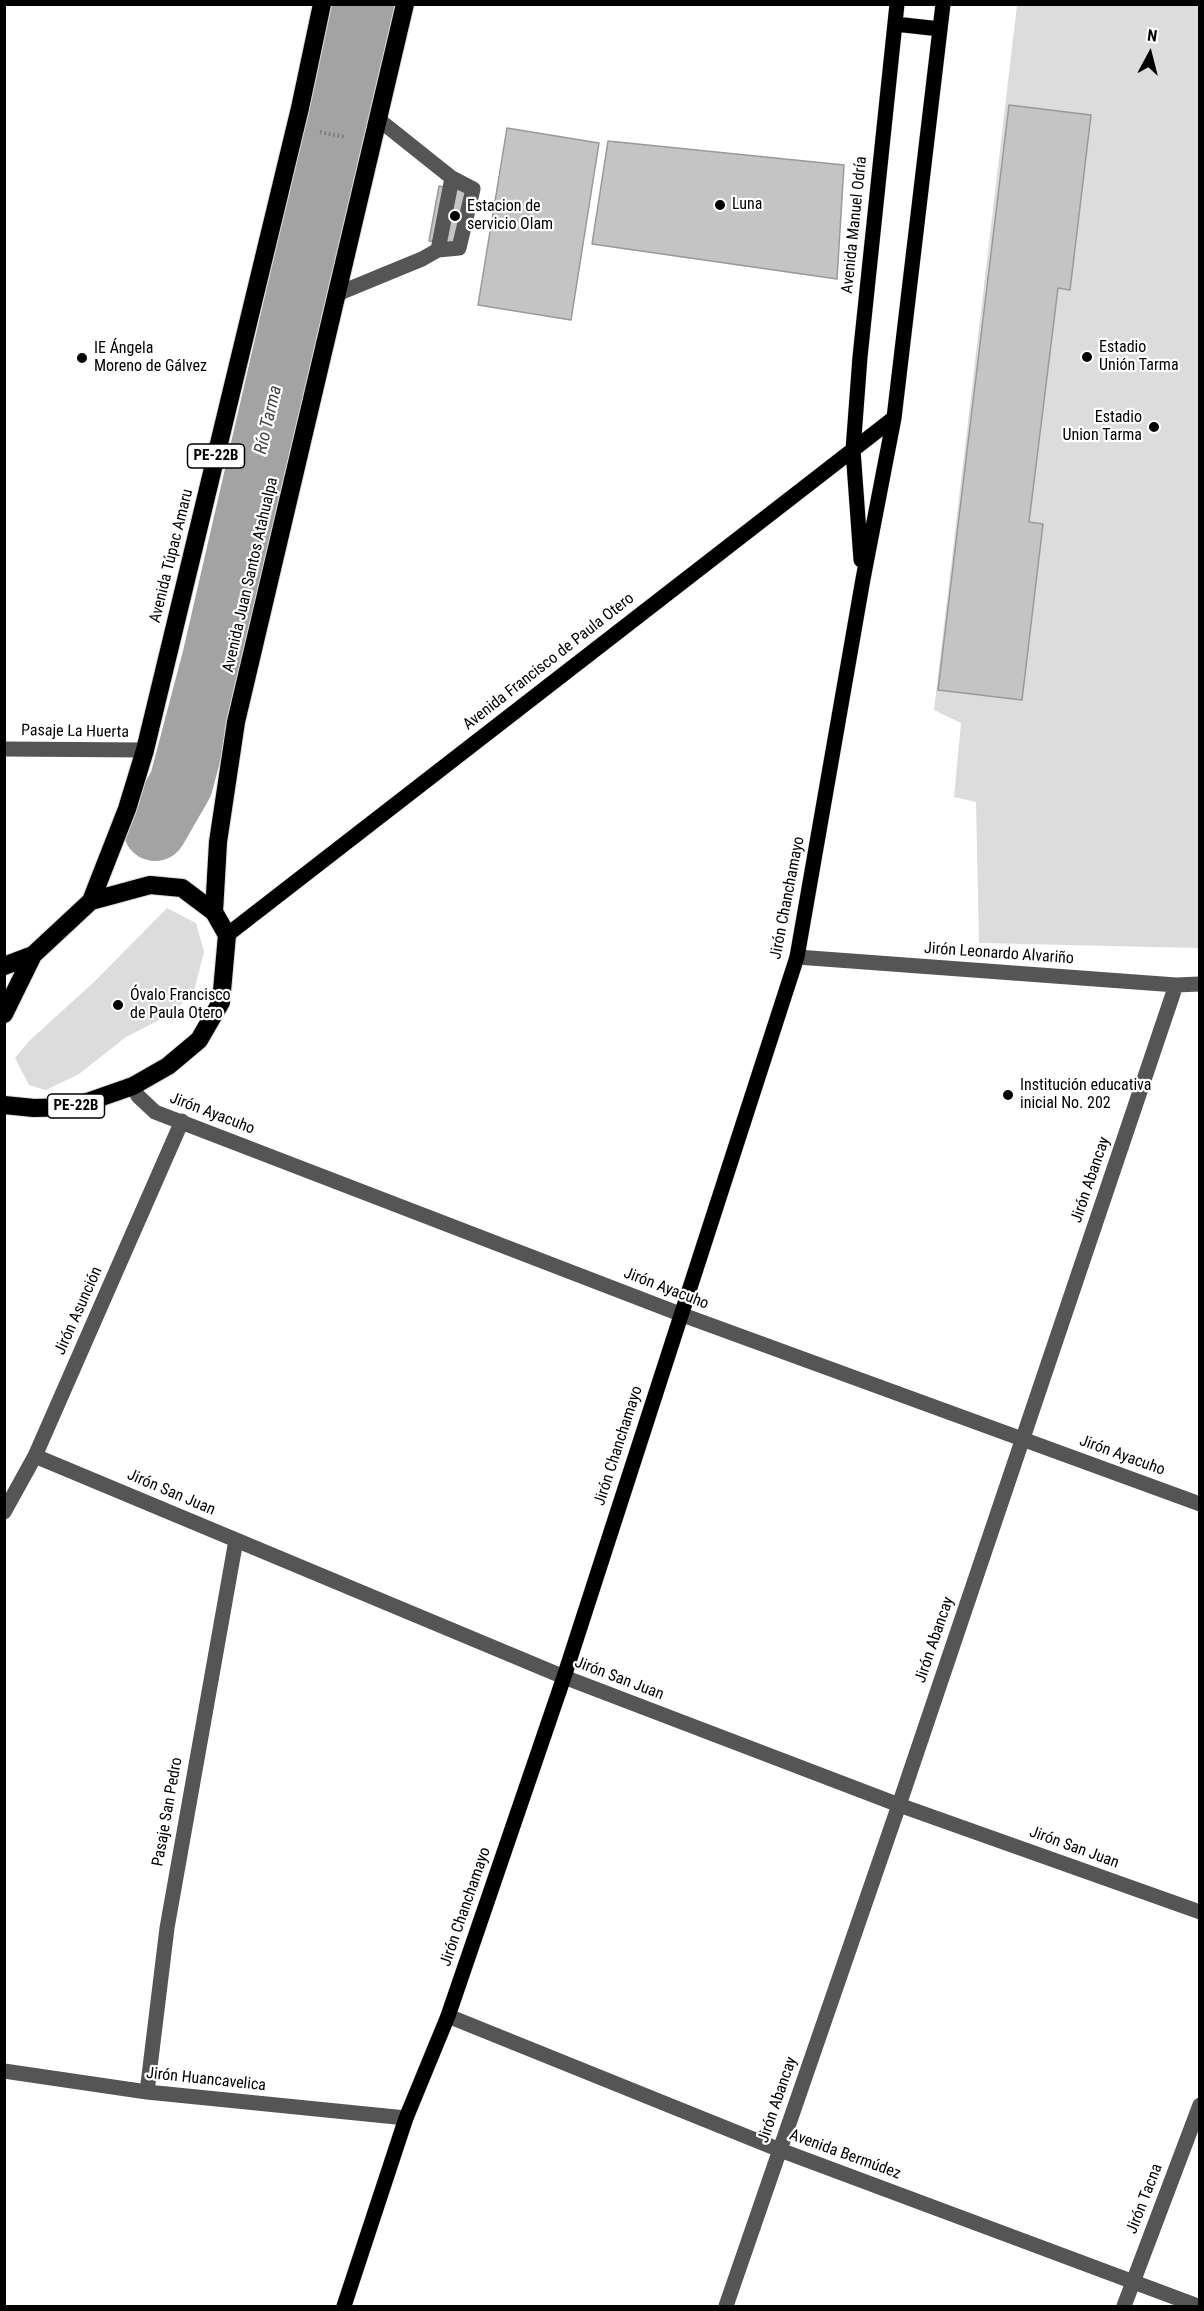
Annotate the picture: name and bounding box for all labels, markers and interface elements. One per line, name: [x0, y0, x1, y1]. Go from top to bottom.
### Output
north arrow: [1120, 24, 1180, 84]
text: N: [1146, 26, 1158, 46]
street label: Avenida Manuel Odría: [838, 156, 872, 294]
place label: Luna: [732, 195, 762, 215]
place label: Estacion de servicio Olam: [467, 197, 553, 235]
marker: Luna: [713, 198, 727, 212]
marker: Estacion de servicio Olam: [448, 209, 462, 223]
place label: Estadio Unión Tarma: [1099, 338, 1179, 376]
place label: IE Ángela Moreno de Gálvez: [94, 339, 207, 377]
marker: Estadio Unión Tarma: [1080, 350, 1094, 364]
marker: IE Ángela Moreno de Gálvez: [75, 351, 89, 365]
water label: Río Tarma: [251, 384, 287, 456]
place label: Estadio Union Tarma: [1062, 408, 1142, 446]
marker: Estadio Union Tarma: [1147, 420, 1161, 434]
road number: PE-22B: [188, 444, 244, 468]
street label: Avenida Juan Santos Atahualpa: [219, 476, 283, 674]
street label: Avenida Túpac Amaru: [146, 487, 198, 625]
street label: Avenida Francisco de Paula Otero: [460, 589, 638, 735]
street label: Pasaje La Huerta: [21, 721, 129, 743]
street label: Jirón Chanchamayo: [767, 835, 809, 961]
street label: Jirón Leonardo Alvariño: [923, 939, 1075, 969]
place label: Óvalo Francisco de Paula Otero: [130, 986, 231, 1024]
marker: Óvalo Francisco de Paula Otero: [111, 998, 125, 1012]
place label: Institución educativa inicial No. 202: [1020, 1076, 1151, 1114]
marker: Institución educativa inicial No. 202: [1001, 1088, 1015, 1102]
street label: Jirón Ayacuho: [167, 1089, 257, 1139]
road number: PE-22B: [48, 1094, 104, 1118]
street label: Jirón Abancay: [1067, 1134, 1115, 1226]
street label: Jirón Asunción: [51, 1264, 107, 1358]
street label: Jirón Ayacuho: [621, 1264, 711, 1314]
street label: Jirón Chanchamayo: [591, 1384, 647, 1508]
street label: Jirón Ayacuho: [1077, 1432, 1167, 1480]
street label: Jirón San Juan: [124, 1466, 218, 1520]
street label: Jirón Abancay: [911, 1594, 959, 1686]
street label: Jirón San Juan: [572, 1653, 666, 1705]
street label: Pasaje San Pedro: [149, 1756, 187, 1868]
street label: Jirón San Juan: [1027, 1823, 1121, 1873]
street label: Jirón Chanchamayo: [437, 1845, 495, 1969]
street label: Jirón Abancay: [754, 2054, 802, 2146]
street label: Jirón Huancavelica: [145, 2064, 267, 2096]
street label: Avenida Bermúdez: [787, 2126, 903, 2184]
street label: Jirón Tacna: [1123, 2161, 1167, 2237]

